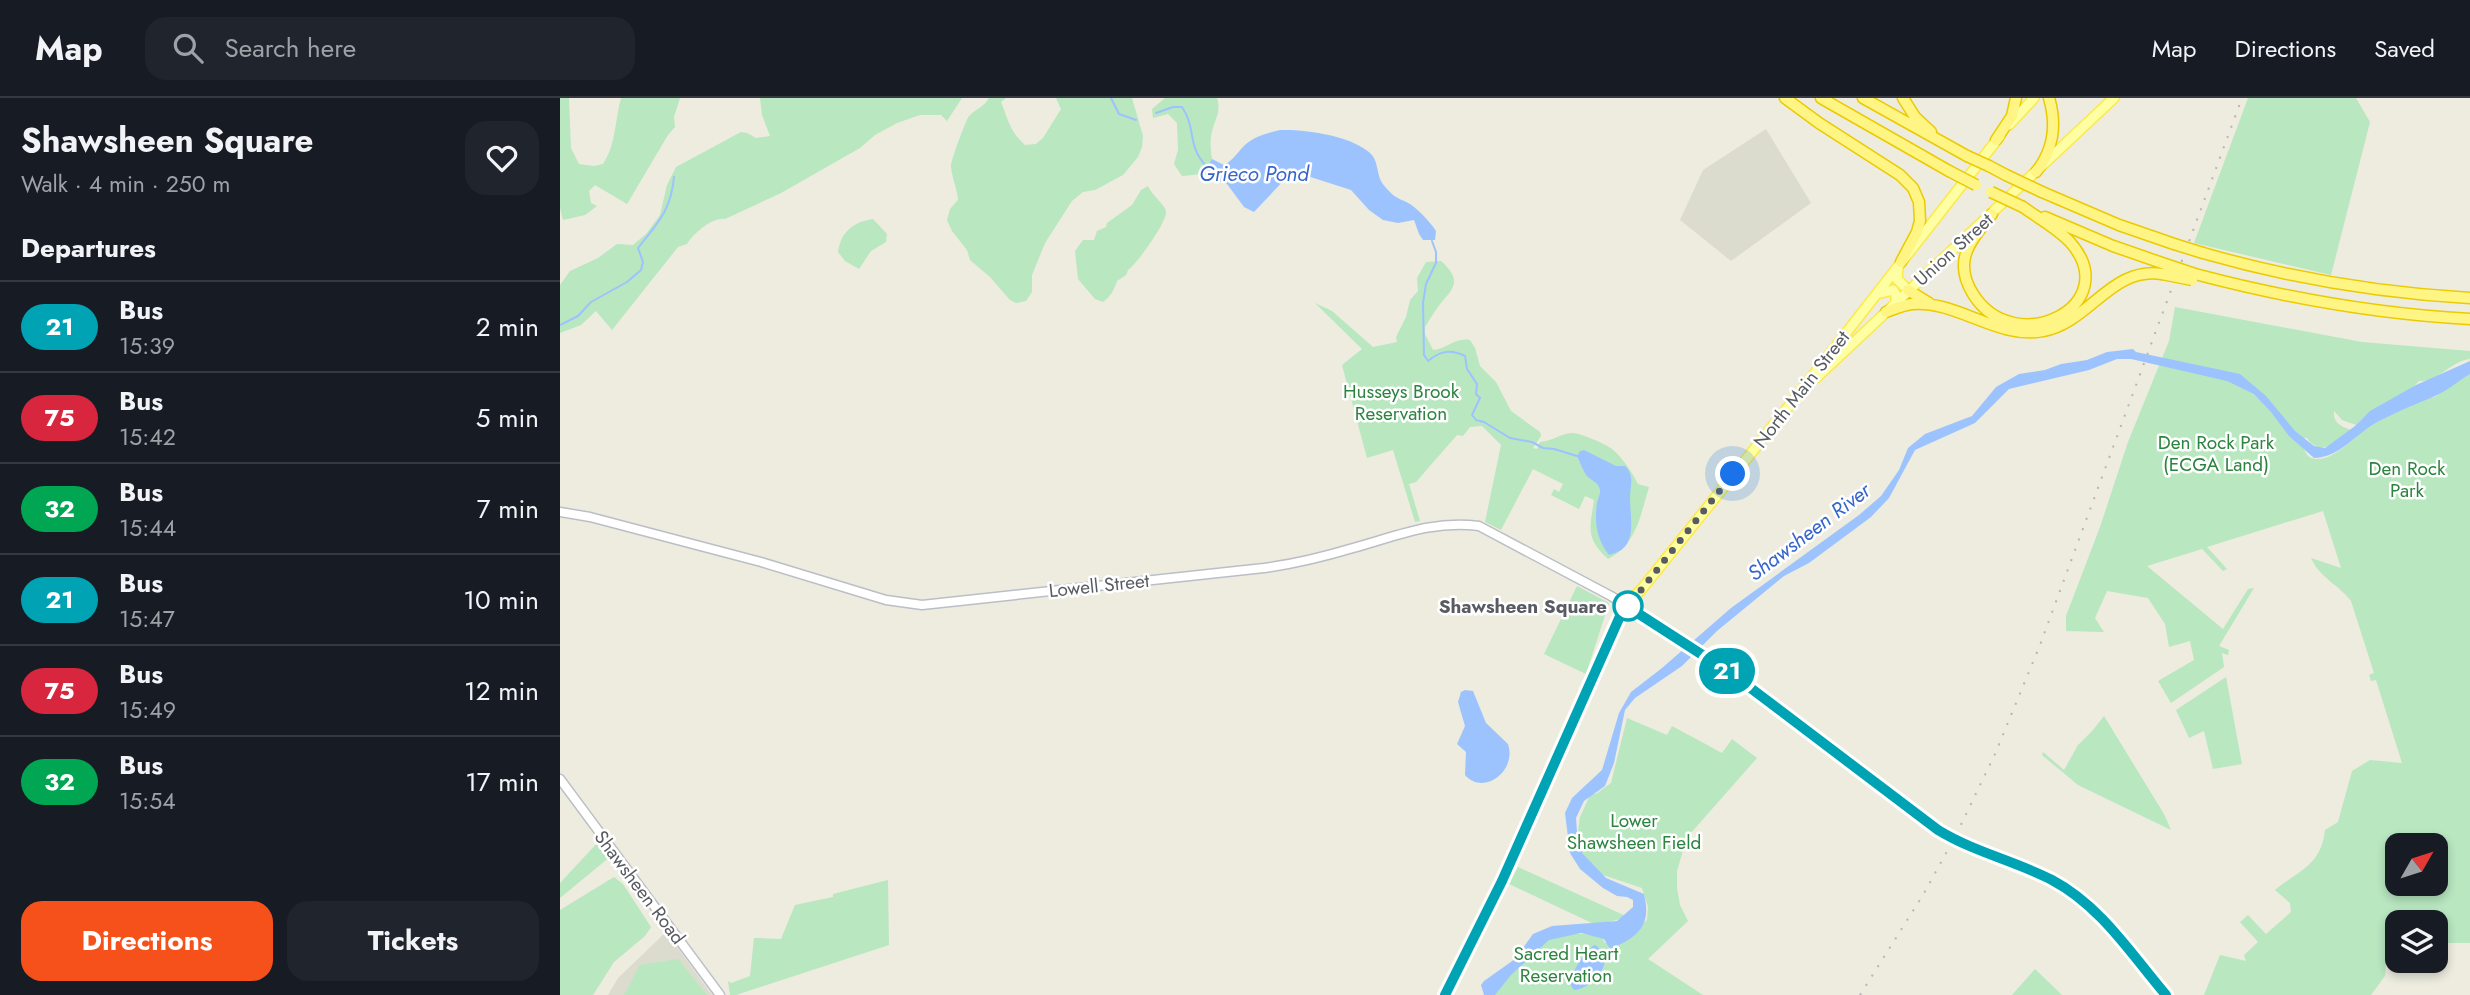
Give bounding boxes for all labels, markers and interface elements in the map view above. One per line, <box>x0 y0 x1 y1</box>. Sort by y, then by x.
search box <box>145 17 635 80</box>
text: Map <box>35 25 103 72</box>
icon: search <box>169 29 207 67</box>
text: Search here <box>225 29 356 67</box>
text: Map <box>2152 31 2197 66</box>
text: Directions <box>2235 31 2336 66</box>
text: Saved <box>2374 31 2435 66</box>
text: Shawsheen Square <box>21 117 313 164</box>
button: heart <box>465 121 539 195</box>
water label: Grieco Pond <box>1199 159 1310 189</box>
text: Walk · 4 min · 250 m <box>21 167 230 201</box>
street label: Union Street <box>1908 206 1999 292</box>
text: Departures <box>21 229 156 267</box>
text: Bus <box>119 291 163 329</box>
text: 2 min <box>476 308 539 346</box>
text: 21 <box>46 309 73 344</box>
street label: North Main Street <box>1747 325 1856 454</box>
text: 15:39 <box>119 329 175 363</box>
park label: Husseys Brook Reservation <box>1343 378 1460 427</box>
text: Bus <box>119 382 163 420</box>
text: 5 min <box>476 399 539 437</box>
text: 75 <box>45 400 74 435</box>
text: 15:42 <box>119 420 176 454</box>
park label: Den Rock Park (ECGA Land) <box>2158 429 2275 478</box>
park label: Den Rock Park <box>2369 455 2446 504</box>
your location <box>1715 456 1750 491</box>
text: Bus <box>119 473 163 511</box>
water label: Shawsheen River <box>1741 475 1878 588</box>
text: 7 min <box>477 490 539 528</box>
text: 32 <box>44 491 75 526</box>
text: 15:44 <box>119 511 176 545</box>
text: Bus <box>119 564 163 602</box>
street label: Lowell Street <box>1047 567 1151 604</box>
text: 10 min <box>463 581 539 619</box>
text: 21 <box>46 582 73 617</box>
marker: Shawsheen Square <box>1613 591 1643 621</box>
place label: Shawsheen Square <box>1439 593 1607 620</box>
text: 15:47 <box>119 602 175 636</box>
line badge: 21 <box>1696 648 1758 694</box>
text: 21 <box>1713 653 1741 688</box>
text: Bus <box>119 655 163 693</box>
text: 12 min <box>464 672 539 710</box>
text: 75 <box>45 673 74 708</box>
text: 15:49 <box>119 693 176 727</box>
text: Bus <box>119 746 163 784</box>
text: 17 min <box>465 763 539 801</box>
text: 32 <box>44 764 75 799</box>
text: 15:54 <box>119 784 176 818</box>
park label: Lower Shawsheen Field <box>1567 807 1701 856</box>
street label: Shawsheen Road <box>588 825 691 950</box>
north arrow <box>2385 833 2448 896</box>
map controls <box>2385 833 2448 973</box>
button: Directions <box>21 901 273 981</box>
button: Tickets <box>287 901 539 981</box>
button: layers <box>2385 910 2448 973</box>
park label: Sacred Heart Reservation <box>1514 940 1619 989</box>

